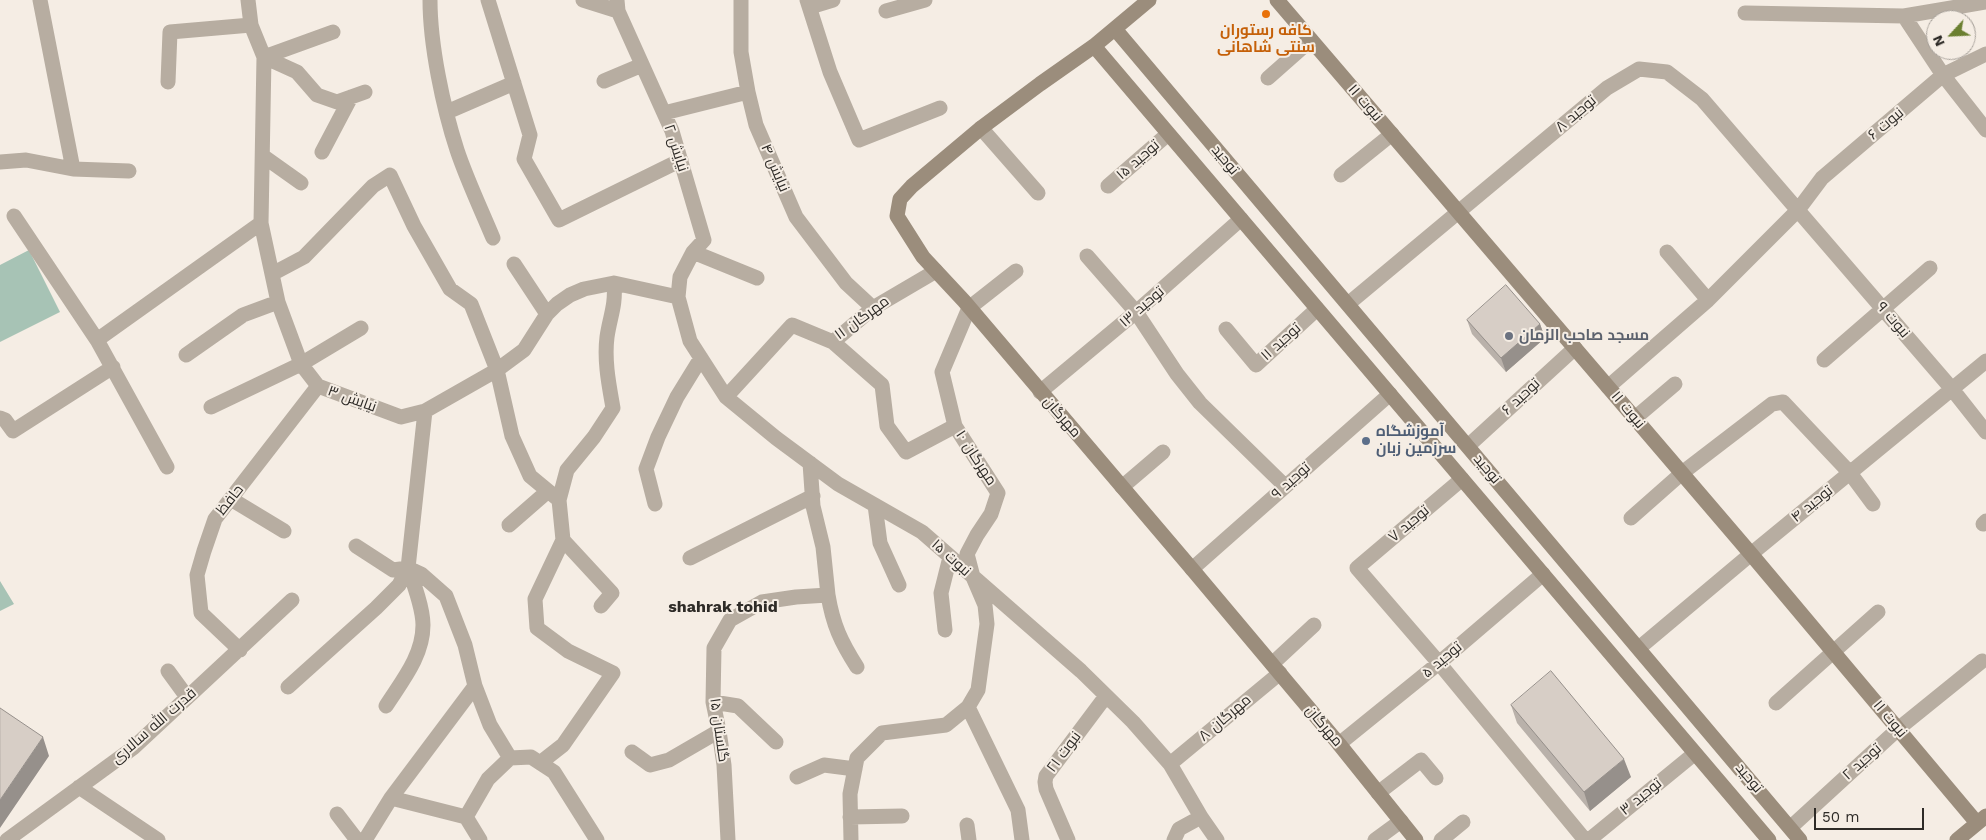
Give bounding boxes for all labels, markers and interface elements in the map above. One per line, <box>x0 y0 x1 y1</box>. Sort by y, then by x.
marker: کافه رستوران سنتی شاهانی <box>1260 8 1272 20</box>
north arrow <box>1926 10 1976 60</box>
place label: کافه رستوران سنتی شاهانی <box>1217 22 1315 57</box>
text: N <box>1929 33 1948 49</box>
street label: نبوت ۱۱ <box>1344 81 1386 125</box>
street label: توحید ۸ <box>1552 92 1600 136</box>
street label: نبوت ۶ <box>1864 104 1908 144</box>
street label: نیایش ۲ <box>660 122 692 174</box>
street label: توحید ۱۵ <box>1113 136 1163 184</box>
street label: نیایش ۴ <box>757 141 793 195</box>
street label: توحید <box>1207 141 1243 179</box>
street label: توحید ۱۳ <box>1116 283 1168 331</box>
street label: مهرگان ۱۱ <box>831 292 893 344</box>
street label: نبوت ۹ <box>1872 298 1914 342</box>
street label: توحید ۱۱ <box>1257 319 1305 365</box>
place label: مسجد صاحب الزمان <box>1519 327 1649 345</box>
marker: مسجد صاحب الزمان <box>1503 330 1515 342</box>
street label: توحید ۶ <box>1498 375 1544 419</box>
street label: نیایش ۳ <box>325 382 379 416</box>
street label: نبوت ۱۱ <box>1607 388 1649 432</box>
street label: مهرگان <box>1039 393 1085 441</box>
place label: آموزشگاه سرزمین زبان <box>1376 423 1456 458</box>
street label: مهرگان ۱۰ <box>952 427 1000 489</box>
marker: آموزشگاه سرزمین زبان <box>1360 435 1372 447</box>
street label: توحید <box>1469 450 1505 488</box>
street label: توحید ۹ <box>1268 459 1314 503</box>
street label: حافظ <box>213 481 247 519</box>
street label: توحید ۴ <box>1787 482 1837 526</box>
street label: توحید ۷ <box>1385 502 1433 546</box>
street label: نبوت ۱۵ <box>928 536 974 580</box>
district label: shahrak tohid <box>668 597 778 617</box>
street label: توحید ۵ <box>1418 638 1466 682</box>
street label: قدرت الله سالاری <box>108 684 200 768</box>
street label: مهرگان ۸ <box>1195 691 1255 745</box>
street label: گلستان ۱۵ <box>706 697 732 763</box>
street label: نبوت ۱۱ <box>1869 697 1911 741</box>
street label: مهرگان <box>1301 702 1347 750</box>
street label: نبوت ۲۱ <box>1043 728 1085 776</box>
street label: توحید ۲ <box>1839 740 1885 784</box>
street label: توحید <box>1731 759 1767 797</box>
street label: توحید ۳ <box>1616 775 1666 819</box>
scale bar <box>1816 798 1926 830</box>
text: 50 m <box>1822 808 1859 826</box>

